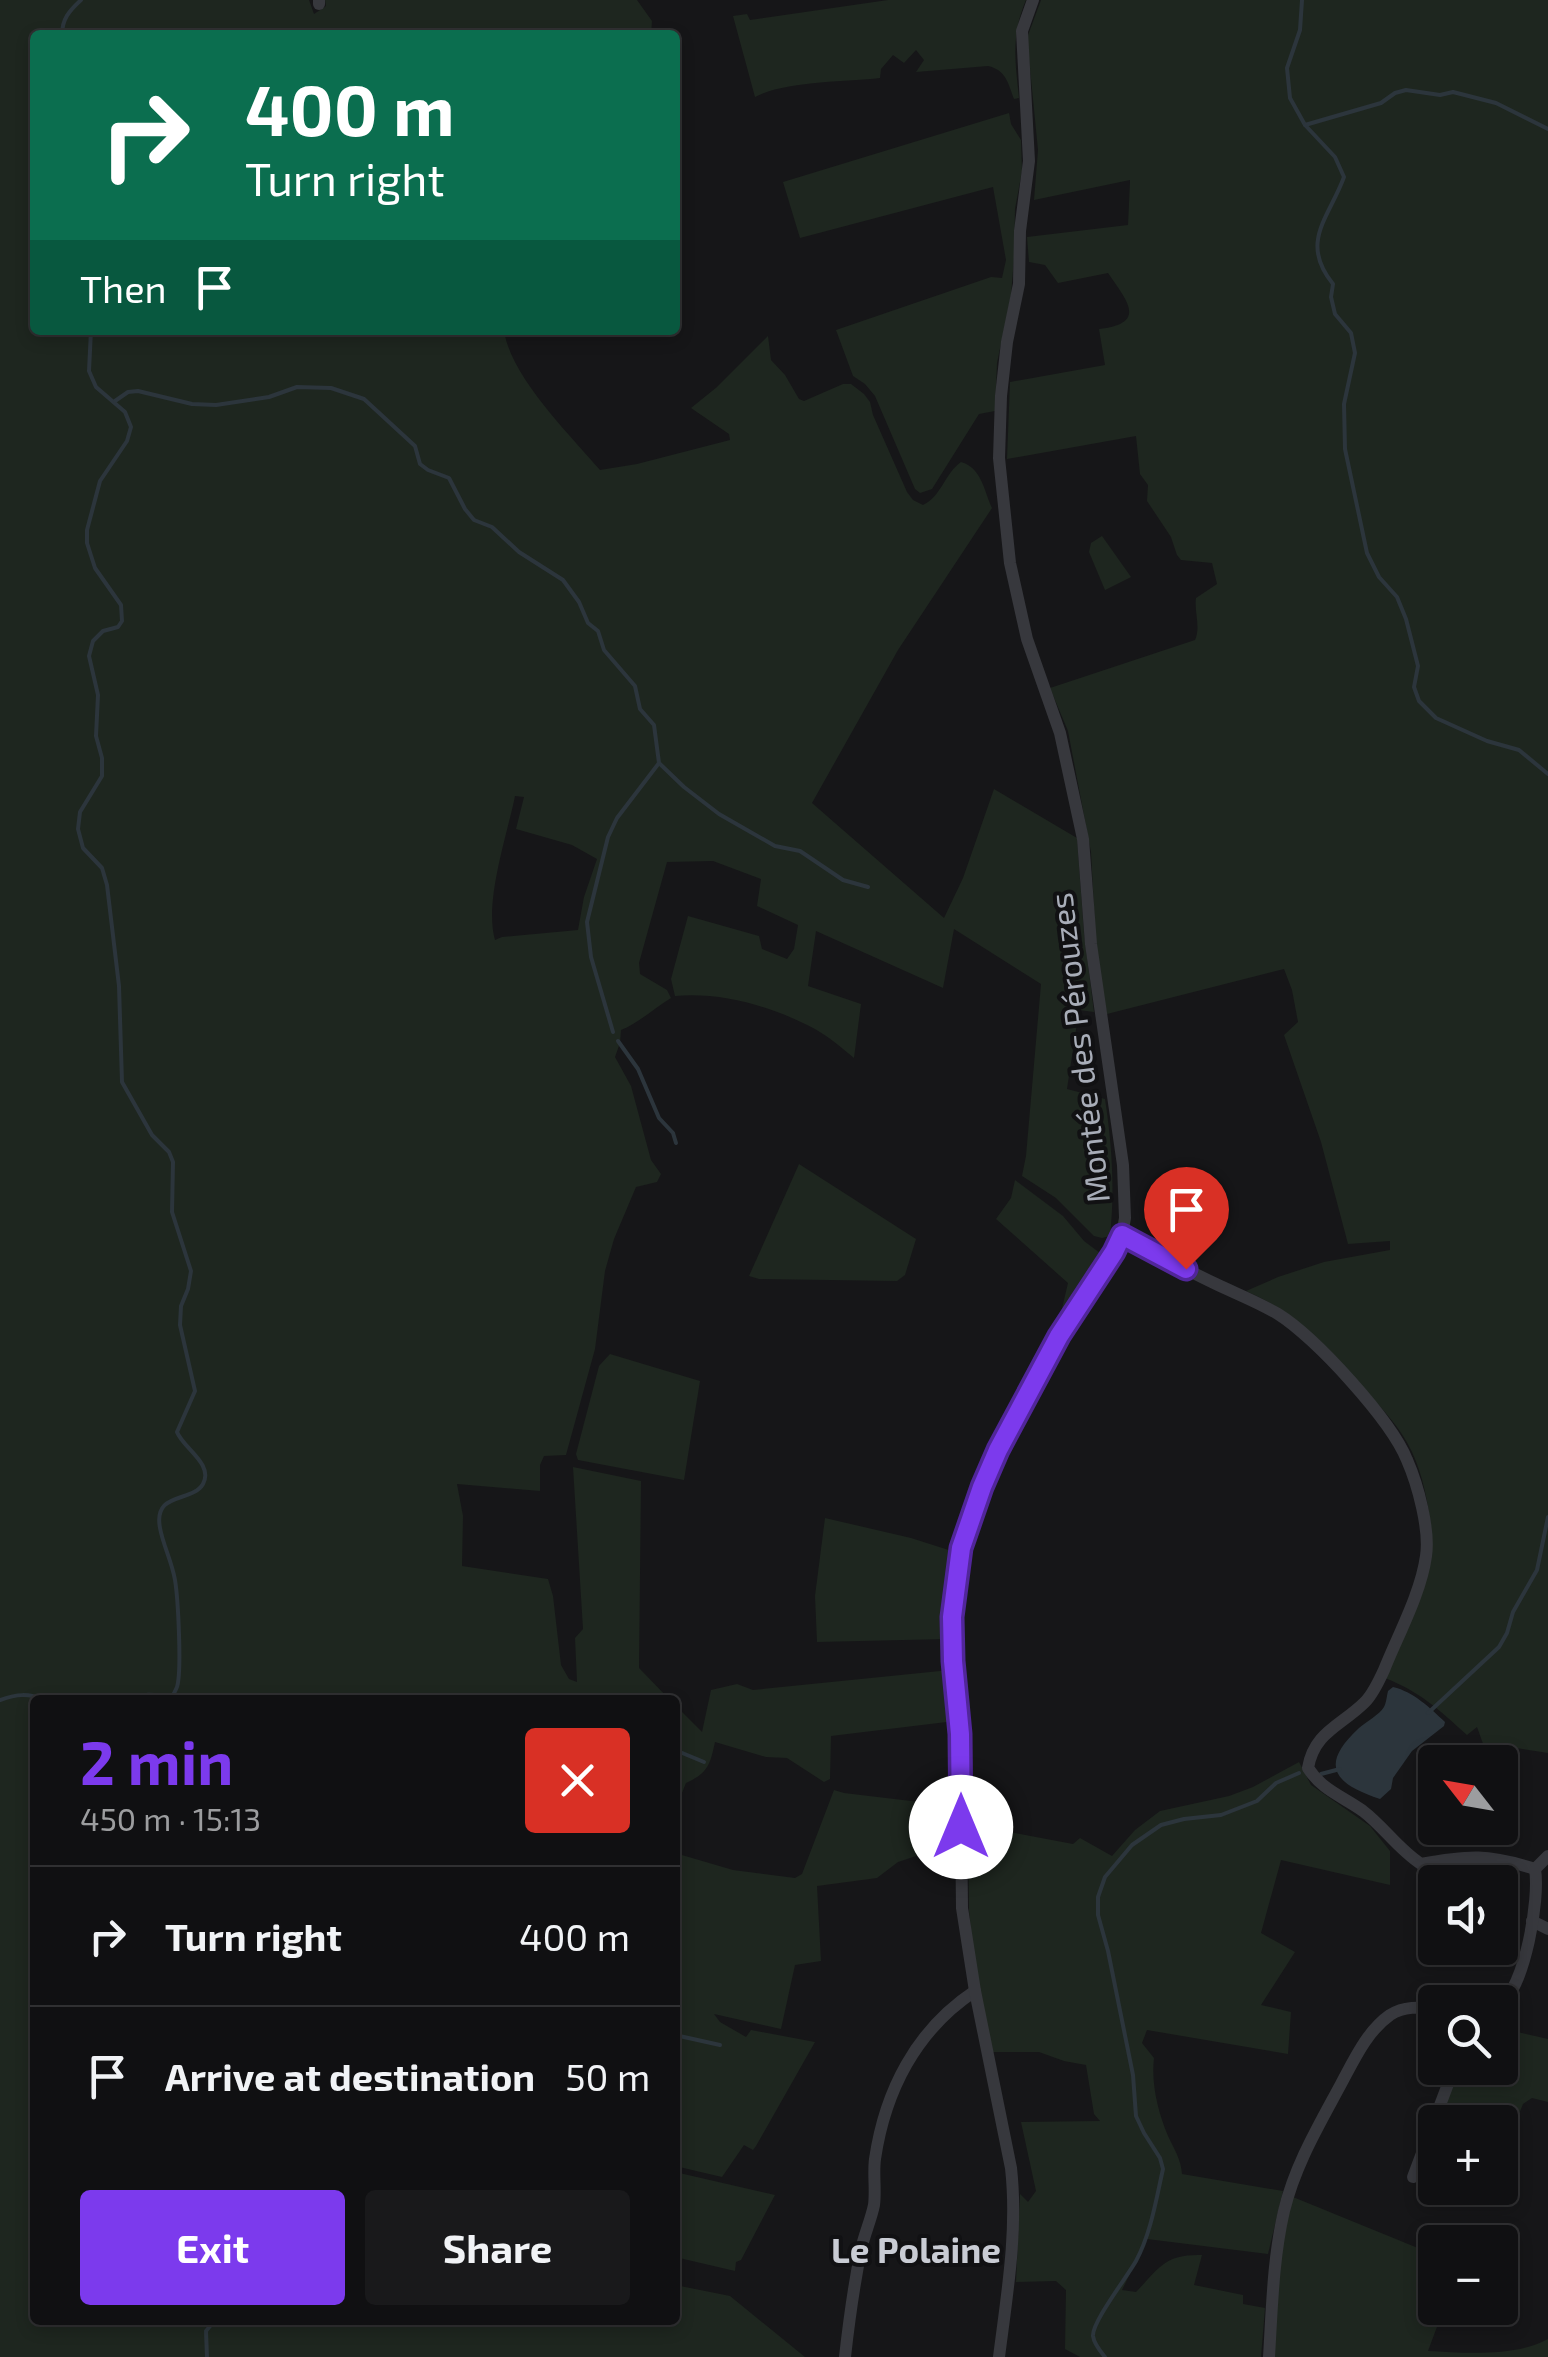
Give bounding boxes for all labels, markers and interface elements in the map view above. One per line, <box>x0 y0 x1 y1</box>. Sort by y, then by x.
text: 400 m <box>245 66 455 150</box>
icon: right <box>80 70 210 200</box>
text: Turn right <box>245 151 445 205</box>
icon: arrive <box>187 260 242 315</box>
text: Then <box>80 265 167 311</box>
street label: Montée des Pérouzes <box>1040 891 1116 1205</box>
pin <box>1144 1167 1229 1270</box>
icon: arrive <box>1159 1182 1214 1237</box>
text: 2 min <box>80 1725 233 1797</box>
button: close <box>525 1728 630 1833</box>
north arrow <box>1418 1745 1518 1845</box>
map controls <box>1418 1745 1518 2325</box>
position arrow <box>909 1775 1013 1879</box>
text: 450 m · 15:13 <box>80 1799 261 1837</box>
button: sound <box>1418 1865 1518 1965</box>
icon: right <box>80 1909 135 1964</box>
text: Turn right <box>165 1913 342 1959</box>
text: 400 m <box>519 1913 630 1959</box>
button: search <box>1418 1985 1518 2085</box>
icon: arrive <box>80 2049 135 2104</box>
text: Arrive at destination <box>165 2053 535 2099</box>
text: 50 m <box>565 2053 650 2099</box>
button: + <box>1418 2105 1518 2205</box>
button: Exit <box>80 2190 345 2305</box>
button: Share <box>365 2190 630 2305</box>
button: − <box>1418 2225 1518 2325</box>
district label: Le Polaine <box>831 2228 1001 2270</box>

